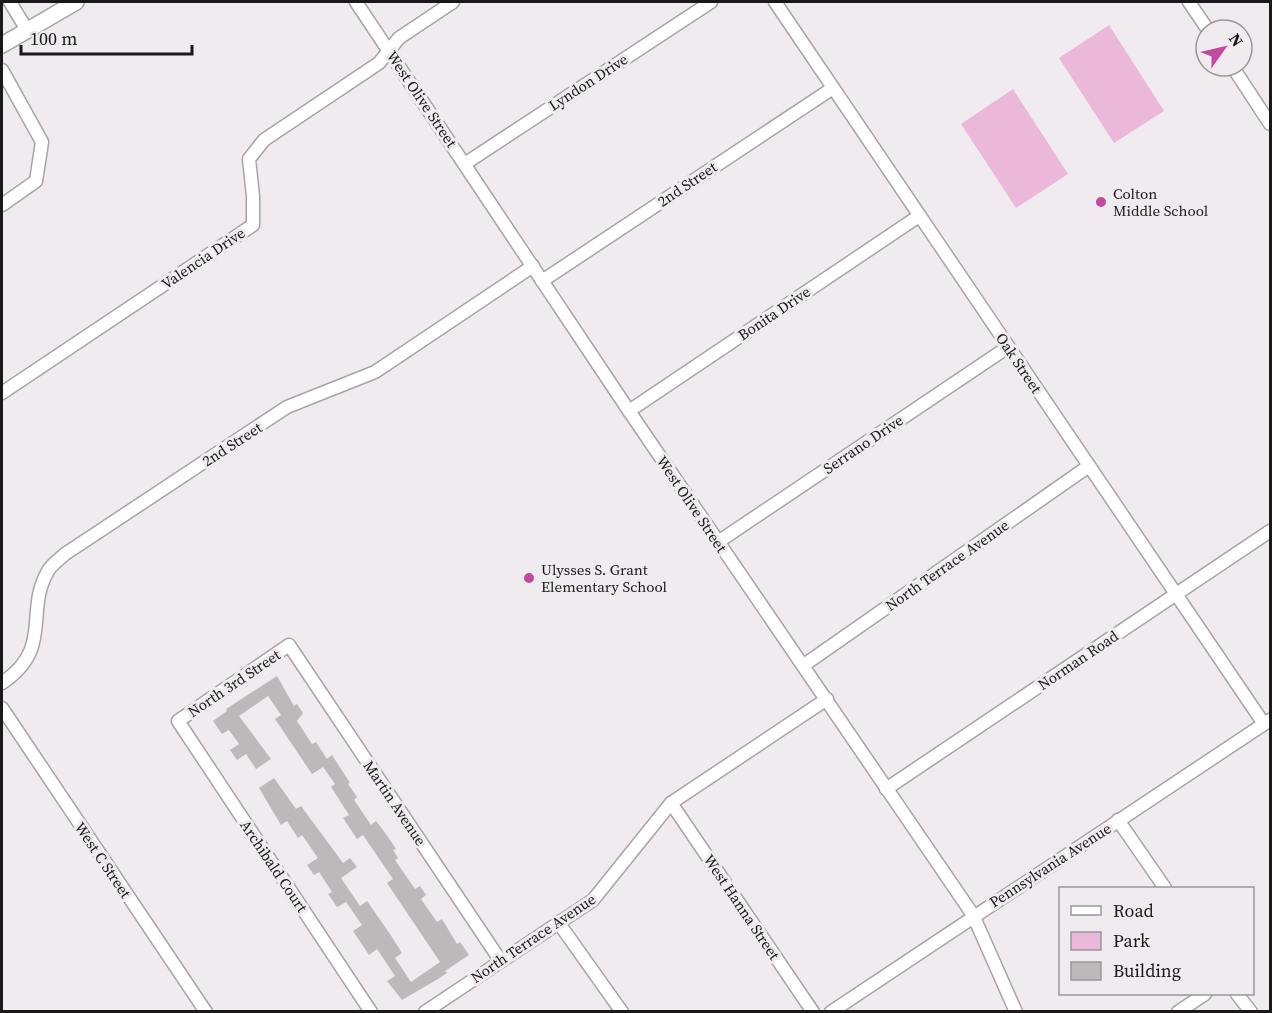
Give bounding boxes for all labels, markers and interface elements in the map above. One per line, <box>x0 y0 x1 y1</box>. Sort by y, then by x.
scale bar <box>21 18 192 56</box>
north arrow <box>1194 18 1254 78</box>
text: 100 m <box>30 26 77 51</box>
text: N <box>1224 29 1249 51</box>
street label: West Olive Street <box>382 47 462 152</box>
street label: Lyndon Drive <box>544 48 632 116</box>
street label: 2nd Street <box>653 156 721 212</box>
place label: Colton Middle School <box>1113 183 1209 221</box>
marker: Colton Middle School <box>1094 195 1108 209</box>
street label: Valencia Drive <box>157 222 249 294</box>
street label: Bonita Drive <box>734 281 815 345</box>
street label: Oak Street <box>991 329 1047 397</box>
street label: Serrano Drive <box>819 409 907 479</box>
street label: 2nd Street <box>198 417 266 471</box>
street label: West Olive Street <box>652 452 732 557</box>
street label: North Terrace Avenue <box>881 514 1013 616</box>
place label: Ulysses S. Grant Elementary School <box>541 559 668 597</box>
marker: Ulysses S. Grant Elementary School <box>522 571 536 585</box>
street label: Norman Road <box>1034 625 1123 695</box>
street label: North 3rd Street <box>184 644 285 722</box>
street label: Martin Avenue <box>359 756 431 850</box>
street label: Archibald Court <box>235 816 313 916</box>
street label: Pennsylvania Avenue <box>985 817 1115 912</box>
street label: West C Street <box>70 818 136 902</box>
street label: West Hanna Street <box>699 850 785 964</box>
legend <box>1059 887 1254 995</box>
street label: North Terrace Avenue <box>466 888 600 988</box>
text: Road <box>1113 898 1154 923</box>
text: Park <box>1113 928 1150 953</box>
text: Building <box>1113 958 1181 983</box>

